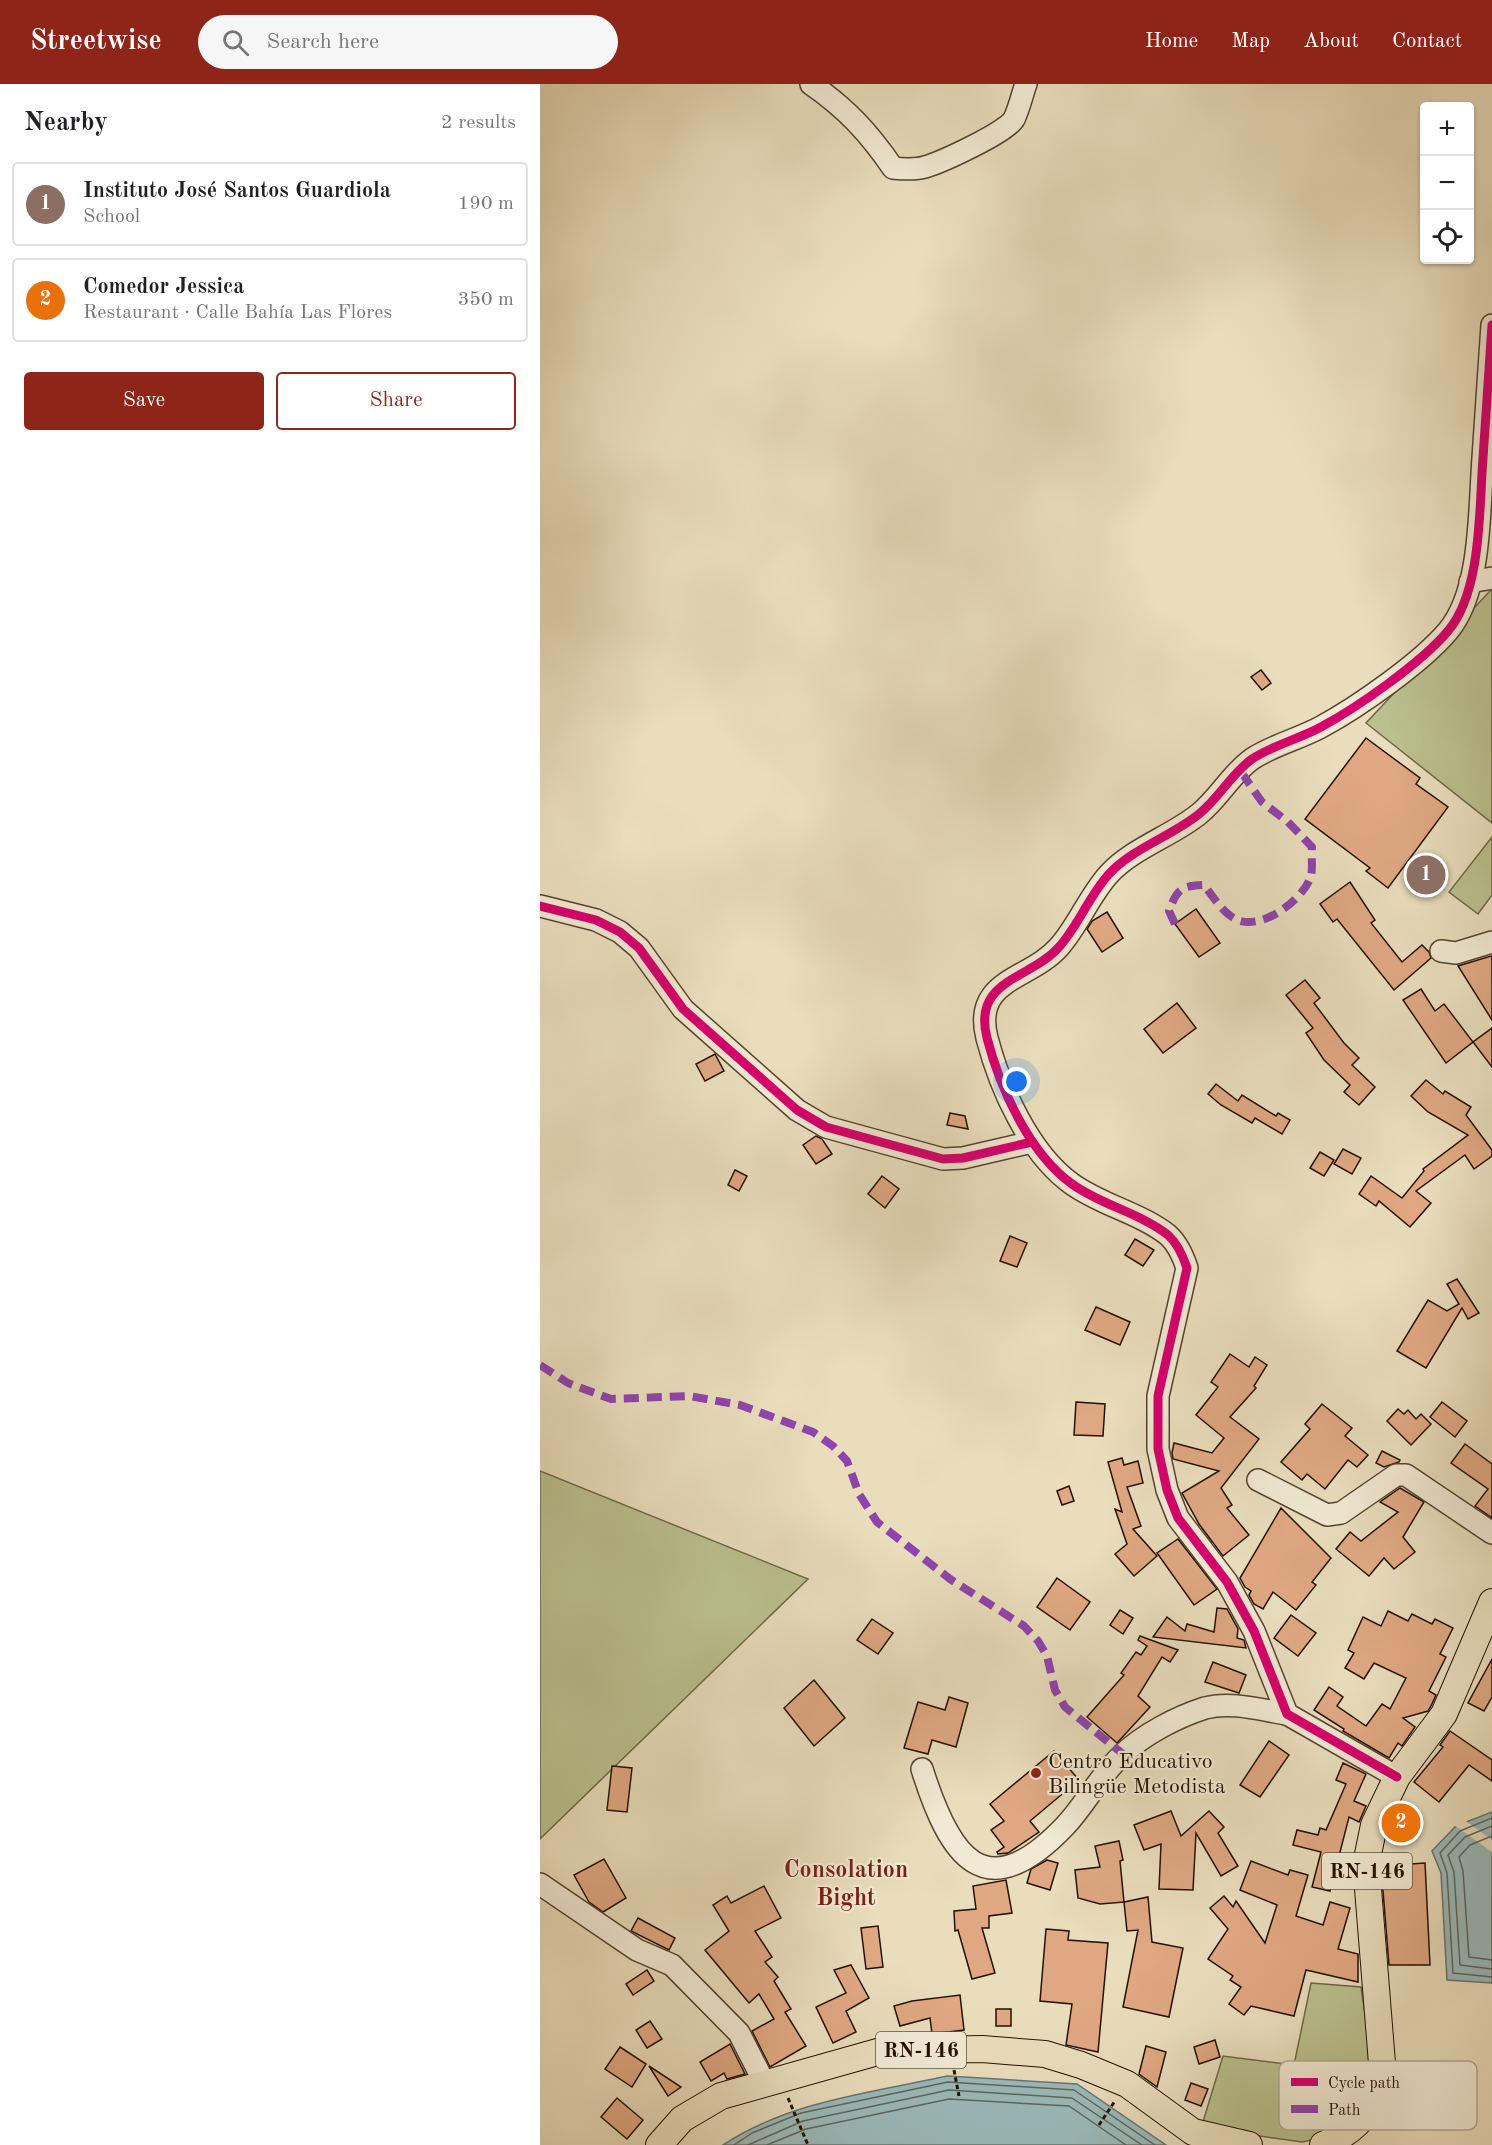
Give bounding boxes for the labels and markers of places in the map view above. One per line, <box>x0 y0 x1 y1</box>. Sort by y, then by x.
pin: 1 <box>1406 852 1446 898</box>
place label: Centro Educativo Bilingüe Metodista <box>1048 1751 1226 1798</box>
marker: Centro Educativo Bilingüe Metodista <box>1029 1766 1043 1780</box>
pin: 2 <box>1382 1800 1420 1846</box>

